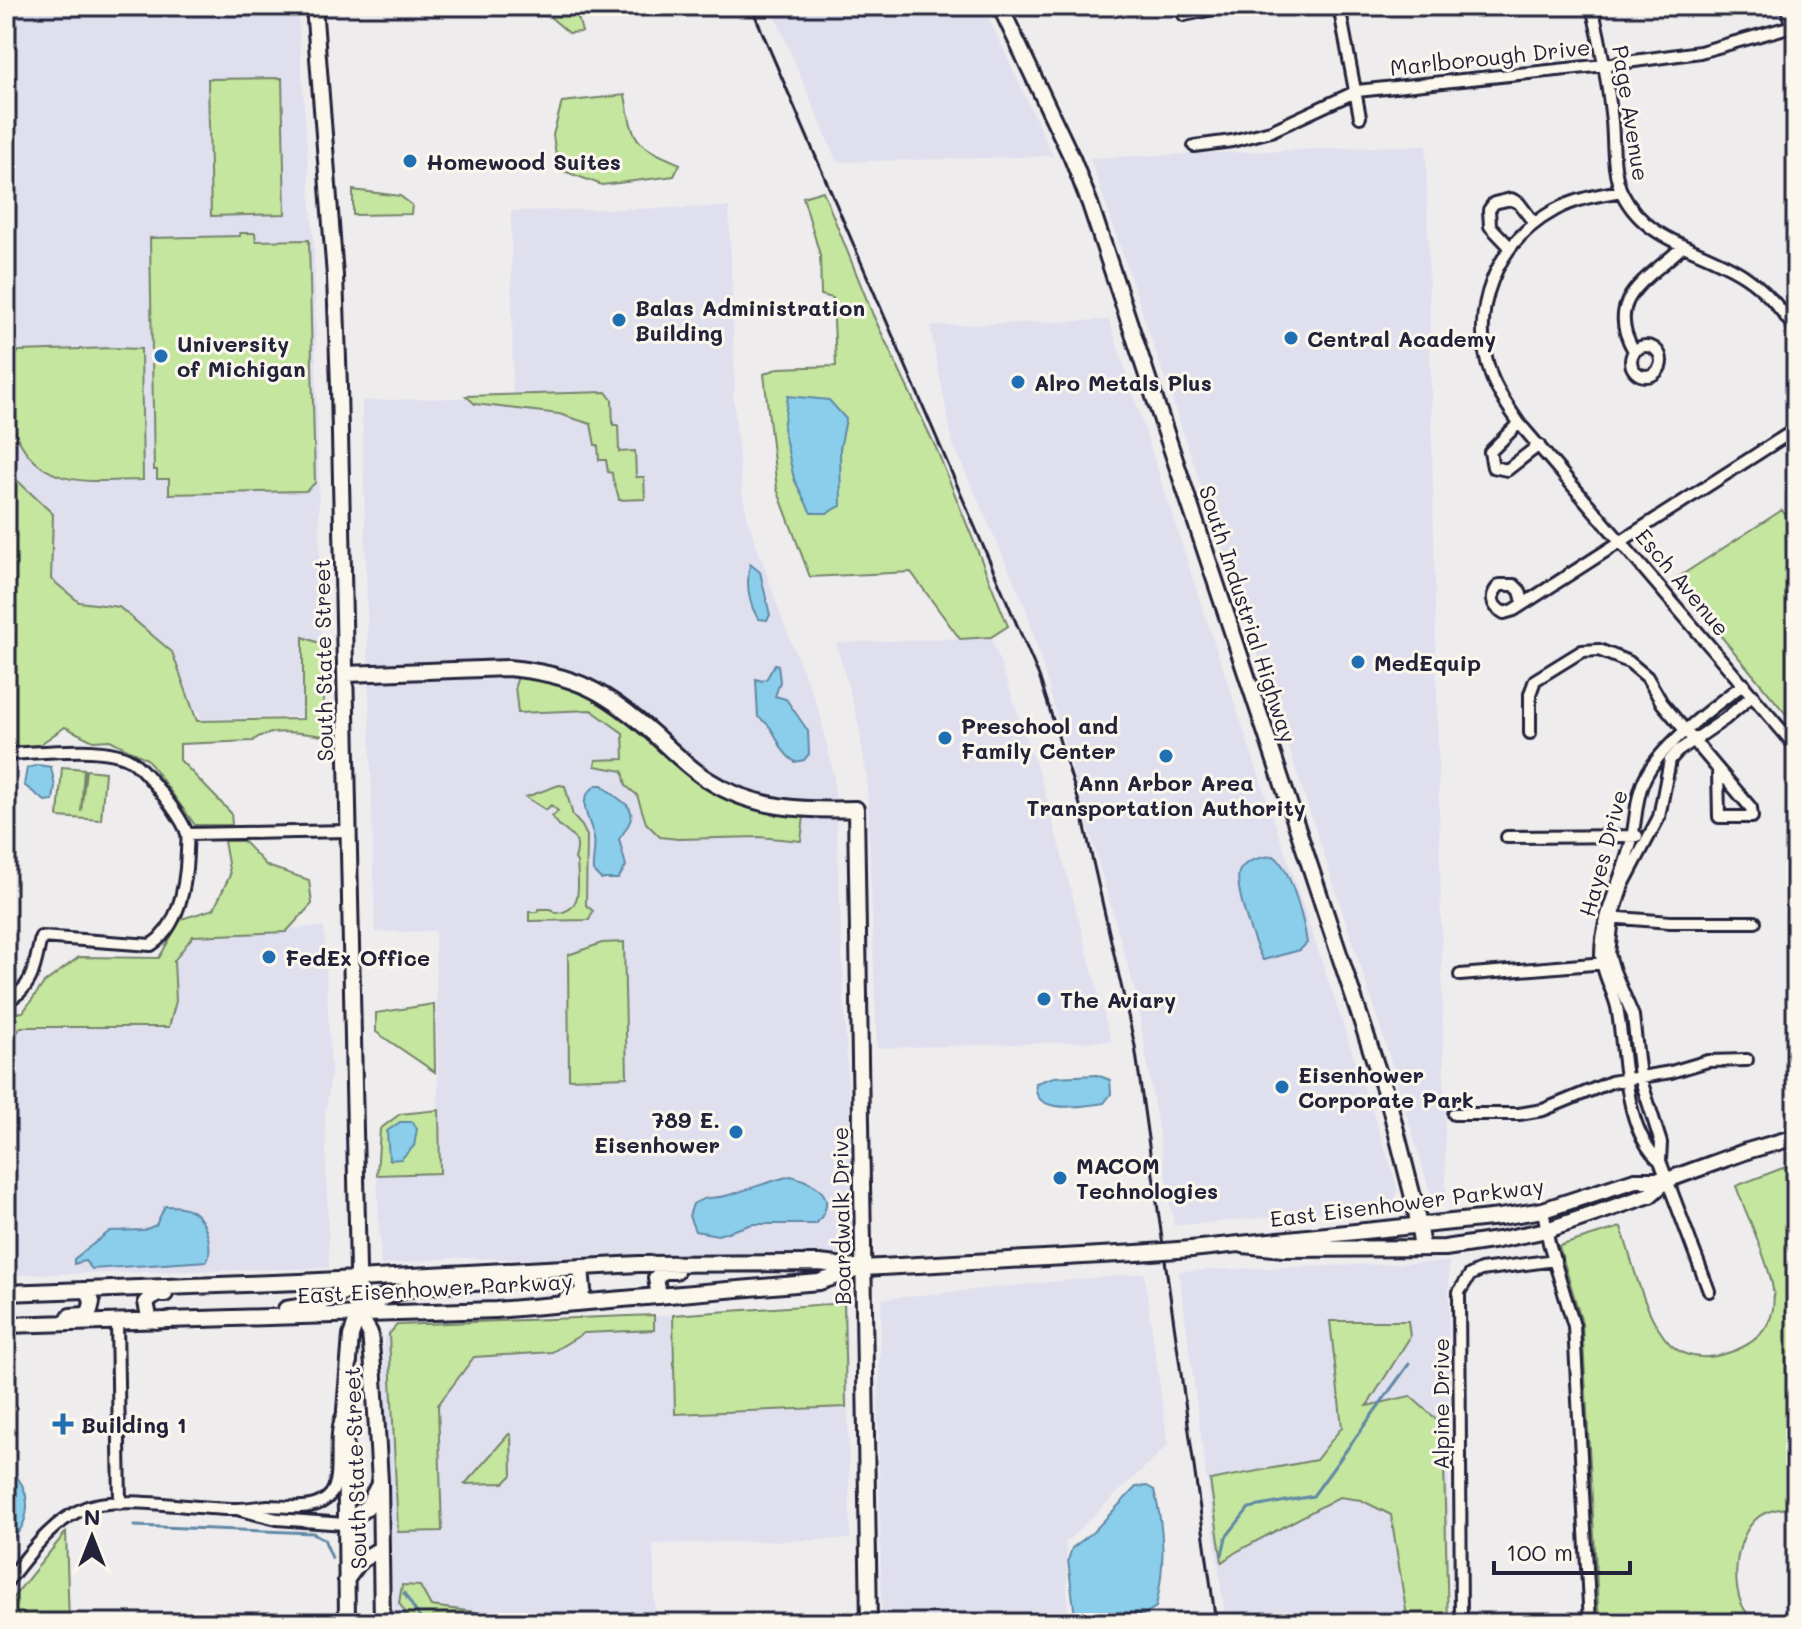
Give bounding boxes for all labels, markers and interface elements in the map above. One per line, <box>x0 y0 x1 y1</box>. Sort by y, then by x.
street label: Marlborough Drive <box>1388 32 1592 82</box>
street label: Page Avenue <box>1606 43 1656 183</box>
place label: Homewood Suites <box>426 147 621 176</box>
marker: Homewood Suites <box>401 152 419 170</box>
place label: Balas Administration Building <box>635 293 865 347</box>
marker: Balas Administration Building <box>610 311 628 329</box>
place label: Central Academy <box>1307 324 1496 353</box>
place label: University of Michigan <box>177 329 306 383</box>
marker: Central Academy <box>1282 329 1300 347</box>
marker: University of Michigan <box>152 347 170 365</box>
place label: Alro Metals Plus <box>1034 368 1212 397</box>
marker: Alro Metals Plus <box>1009 373 1027 391</box>
street label: South Industrial Highway <box>1193 482 1303 746</box>
street label: Esch Avenue <box>1630 522 1736 642</box>
street label: South State Street <box>307 558 339 762</box>
place label: MedEquip <box>1374 648 1481 677</box>
marker: MedEquip <box>1349 653 1367 671</box>
place label: Preschool and Family Center <box>961 711 1118 765</box>
marker: Preschool and Family Center <box>936 729 954 747</box>
marker: Ann Arbor Area Transportation Authority <box>1157 747 1175 765</box>
place label: Ann Arbor Area Transportation Authority <box>1026 768 1306 822</box>
street label: Hayes Drive <box>1572 786 1634 920</box>
place label: FedEx Office <box>285 943 430 972</box>
marker: FedEx Office <box>260 948 278 966</box>
place label: The Aviary <box>1060 985 1176 1014</box>
marker: The Aviary <box>1035 990 1053 1008</box>
place label: Eisenhower Corporate Park <box>1298 1060 1474 1114</box>
marker: Eisenhower Corporate Park <box>1273 1078 1291 1096</box>
place label: 789 E. Eisenhower <box>594 1105 720 1159</box>
marker: 789 E. Eisenhower <box>727 1123 745 1141</box>
street label: Boardwalk Drive <box>825 1126 857 1306</box>
place label: MACOM Technologies <box>1076 1151 1218 1205</box>
marker: MACOM Technologies <box>1051 1169 1069 1187</box>
street label: East Eisenhower Parkway <box>1268 1171 1546 1233</box>
street label: East Eisenhower Parkway <box>296 1266 574 1310</box>
street label: Alpine Drive <box>1426 1338 1455 1470</box>
street label: South State Street <box>337 1366 373 1570</box>
place label: Building 1 <box>81 1410 187 1439</box>
marker: Building 1 <box>52 1413 74 1435</box>
north arrow <box>52 1497 132 1577</box>
text: N <box>84 1502 100 1531</box>
scale bar <box>1494 1525 1630 1575</box>
text: 100 m <box>1506 1536 1573 1567</box>

